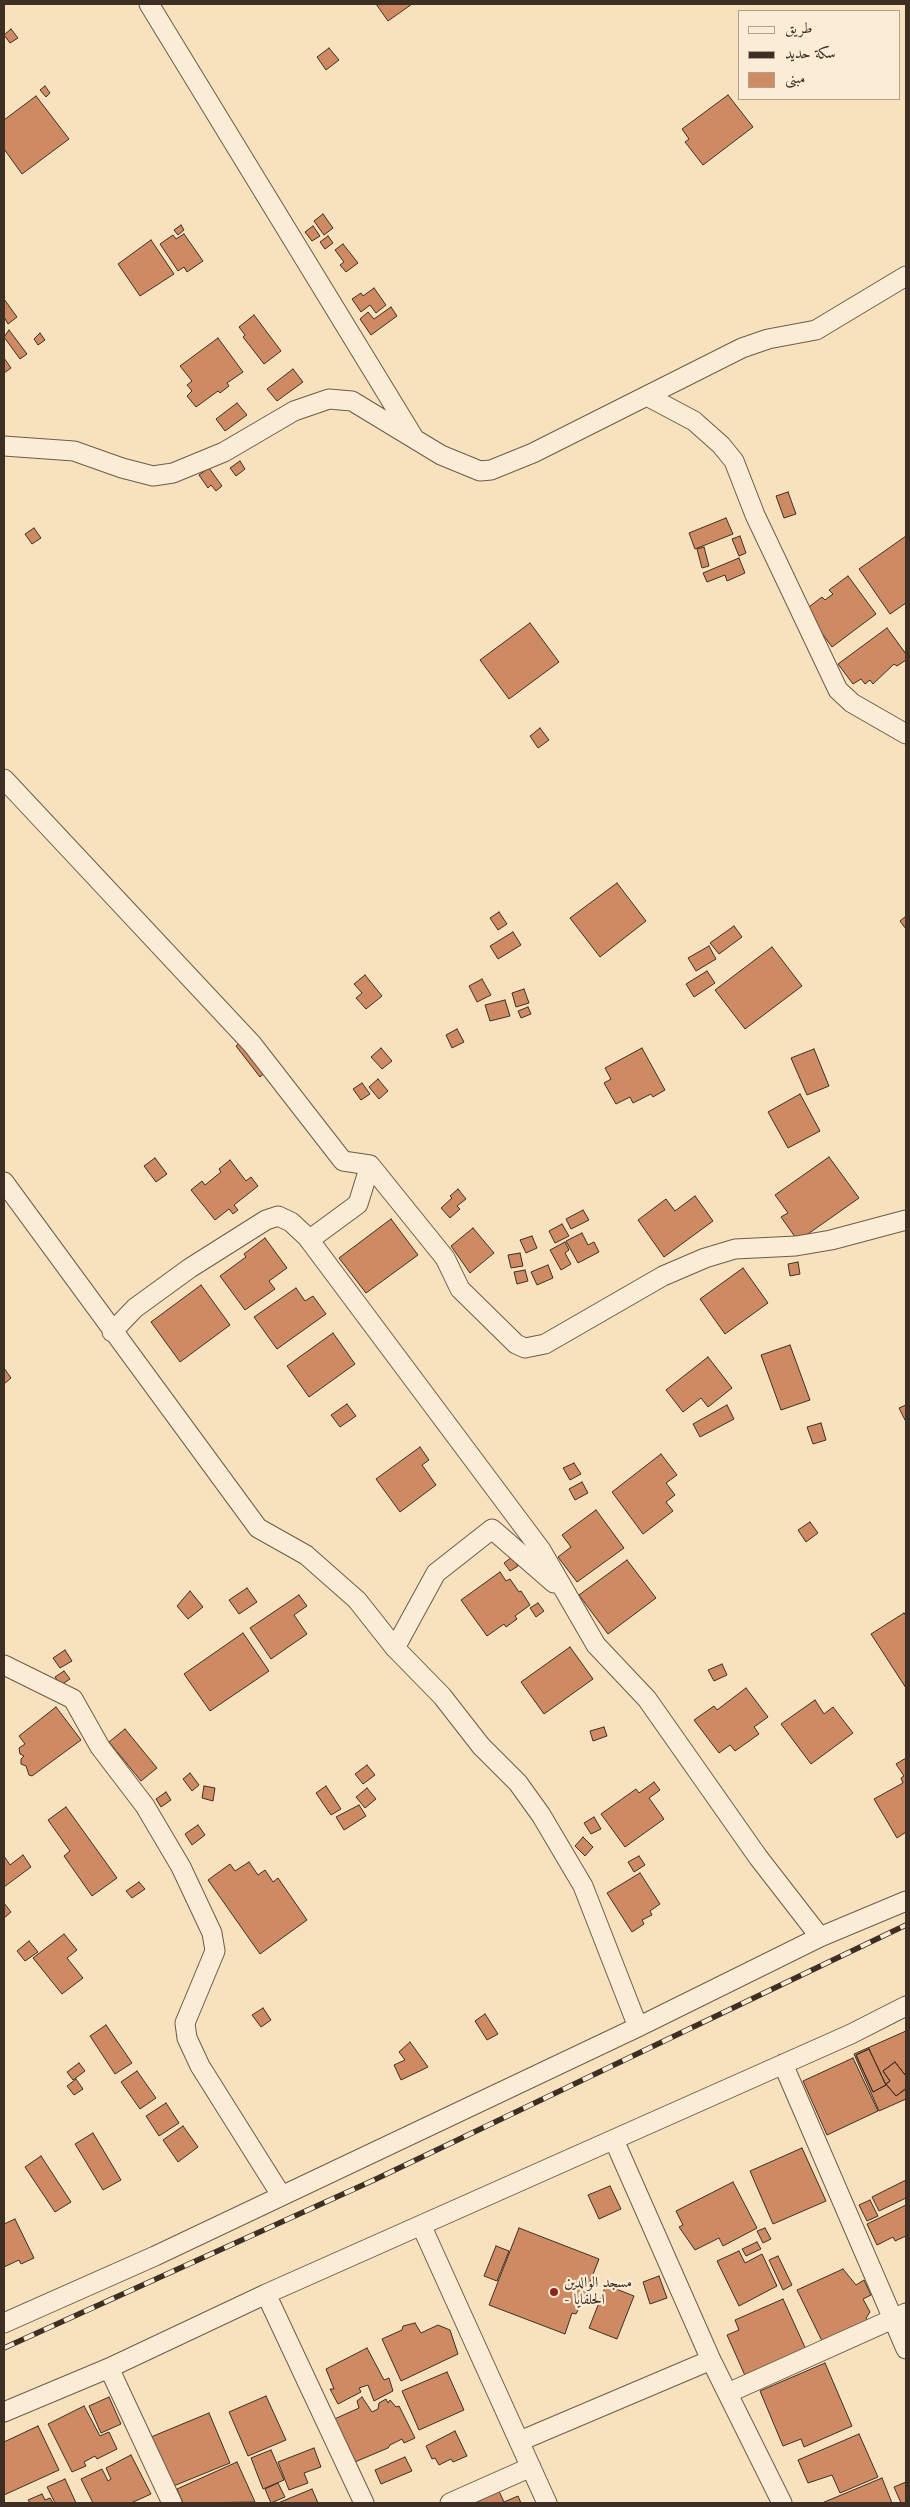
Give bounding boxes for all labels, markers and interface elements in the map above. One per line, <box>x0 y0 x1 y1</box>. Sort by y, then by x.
legend <box>738 10 900 100</box>
text: طريق <box>785 22 812 37</box>
text: سكة حديد <box>785 47 836 62</box>
text: مبنى <box>785 72 805 87</box>
place label: مسجد الوالدين - الحلفايا <box>564 2274 632 2309</box>
marker: مسجد الوالدين - الحلفايا <box>548 2286 560 2298</box>

